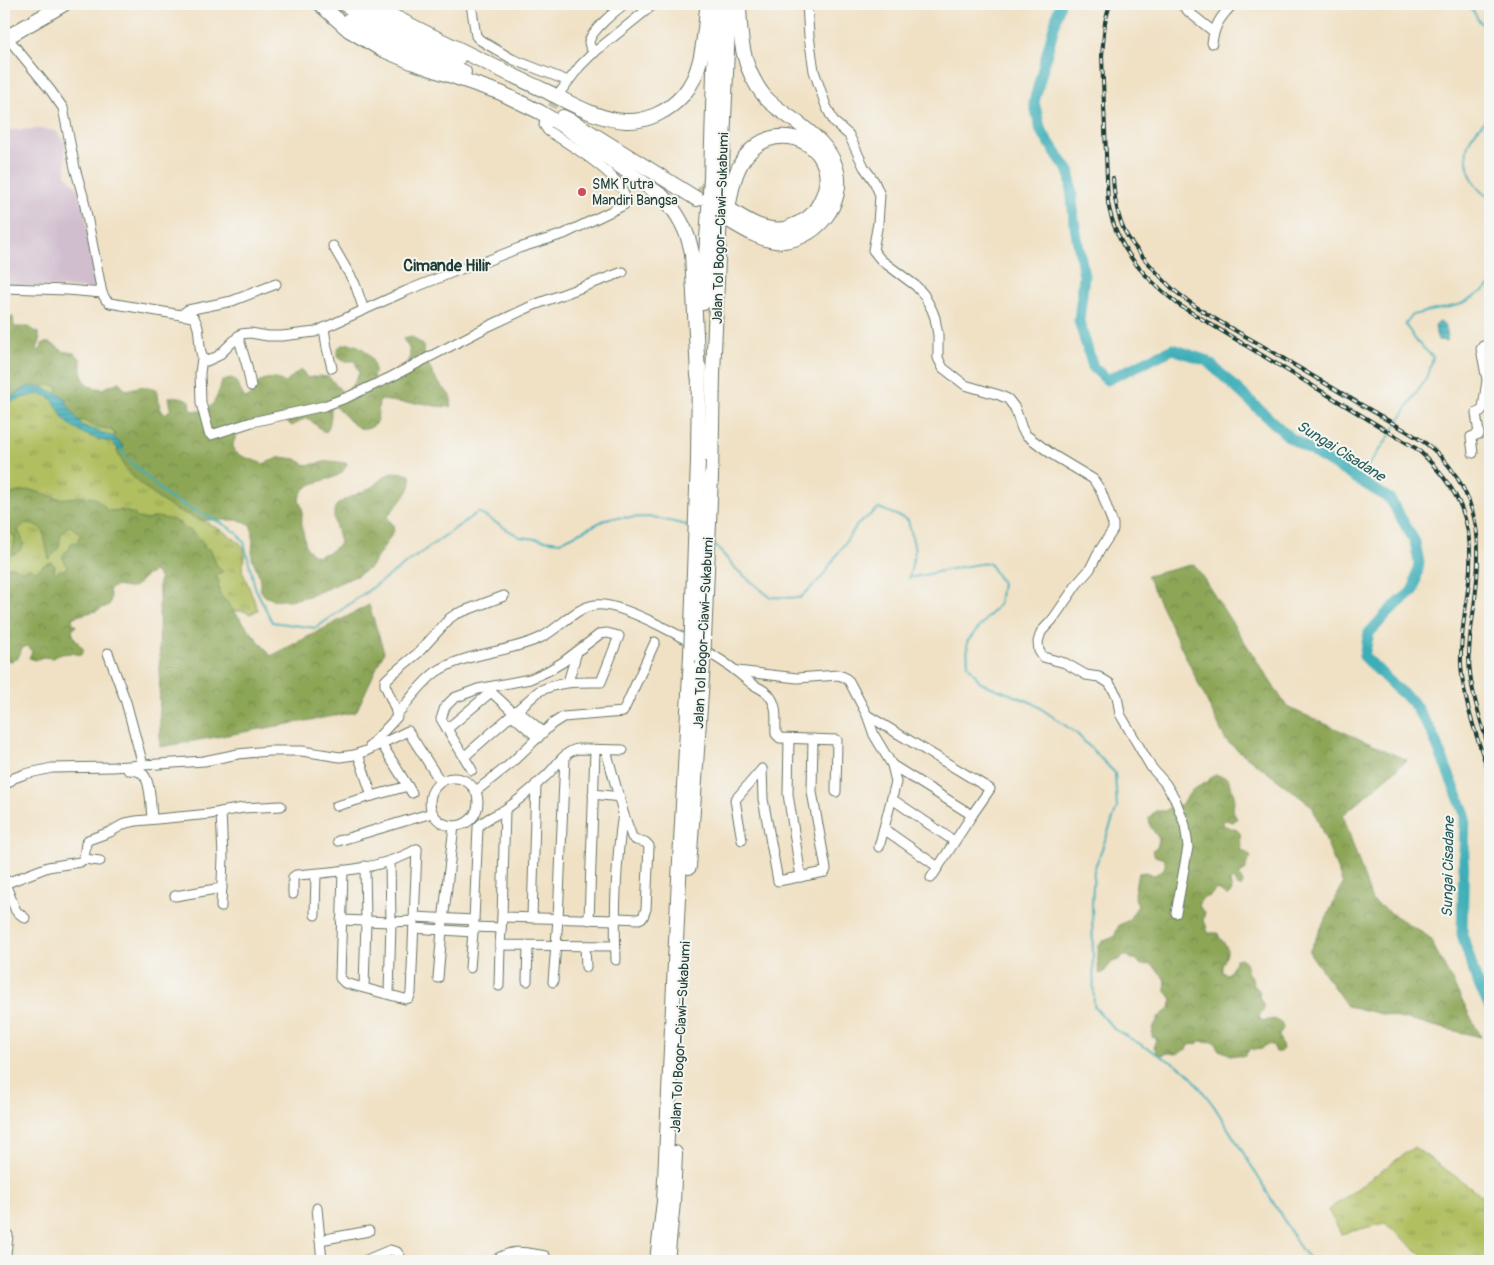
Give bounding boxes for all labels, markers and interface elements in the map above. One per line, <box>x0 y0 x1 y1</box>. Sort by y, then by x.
street label: Jalan Tol Bogor–Ciawi–Sukabumi <box>709 131 732 324</box>
place label: SMK Putra Mandiri Bangsa <box>592 176 678 209</box>
marker: SMK Putra Mandiri Bangsa <box>576 186 588 198</box>
district label: Cimande Hilir <box>403 256 491 276</box>
water label: Sungai Cisadane <box>1293 417 1390 487</box>
street label: Jalan Tol Bogor–Ciawi–Sukabumi <box>690 536 717 729</box>
water label: Sungai Cisadane <box>1438 815 1459 917</box>
street label: Jalan Tol Bogor–Ciawi–Sukabumi <box>667 940 694 1133</box>

